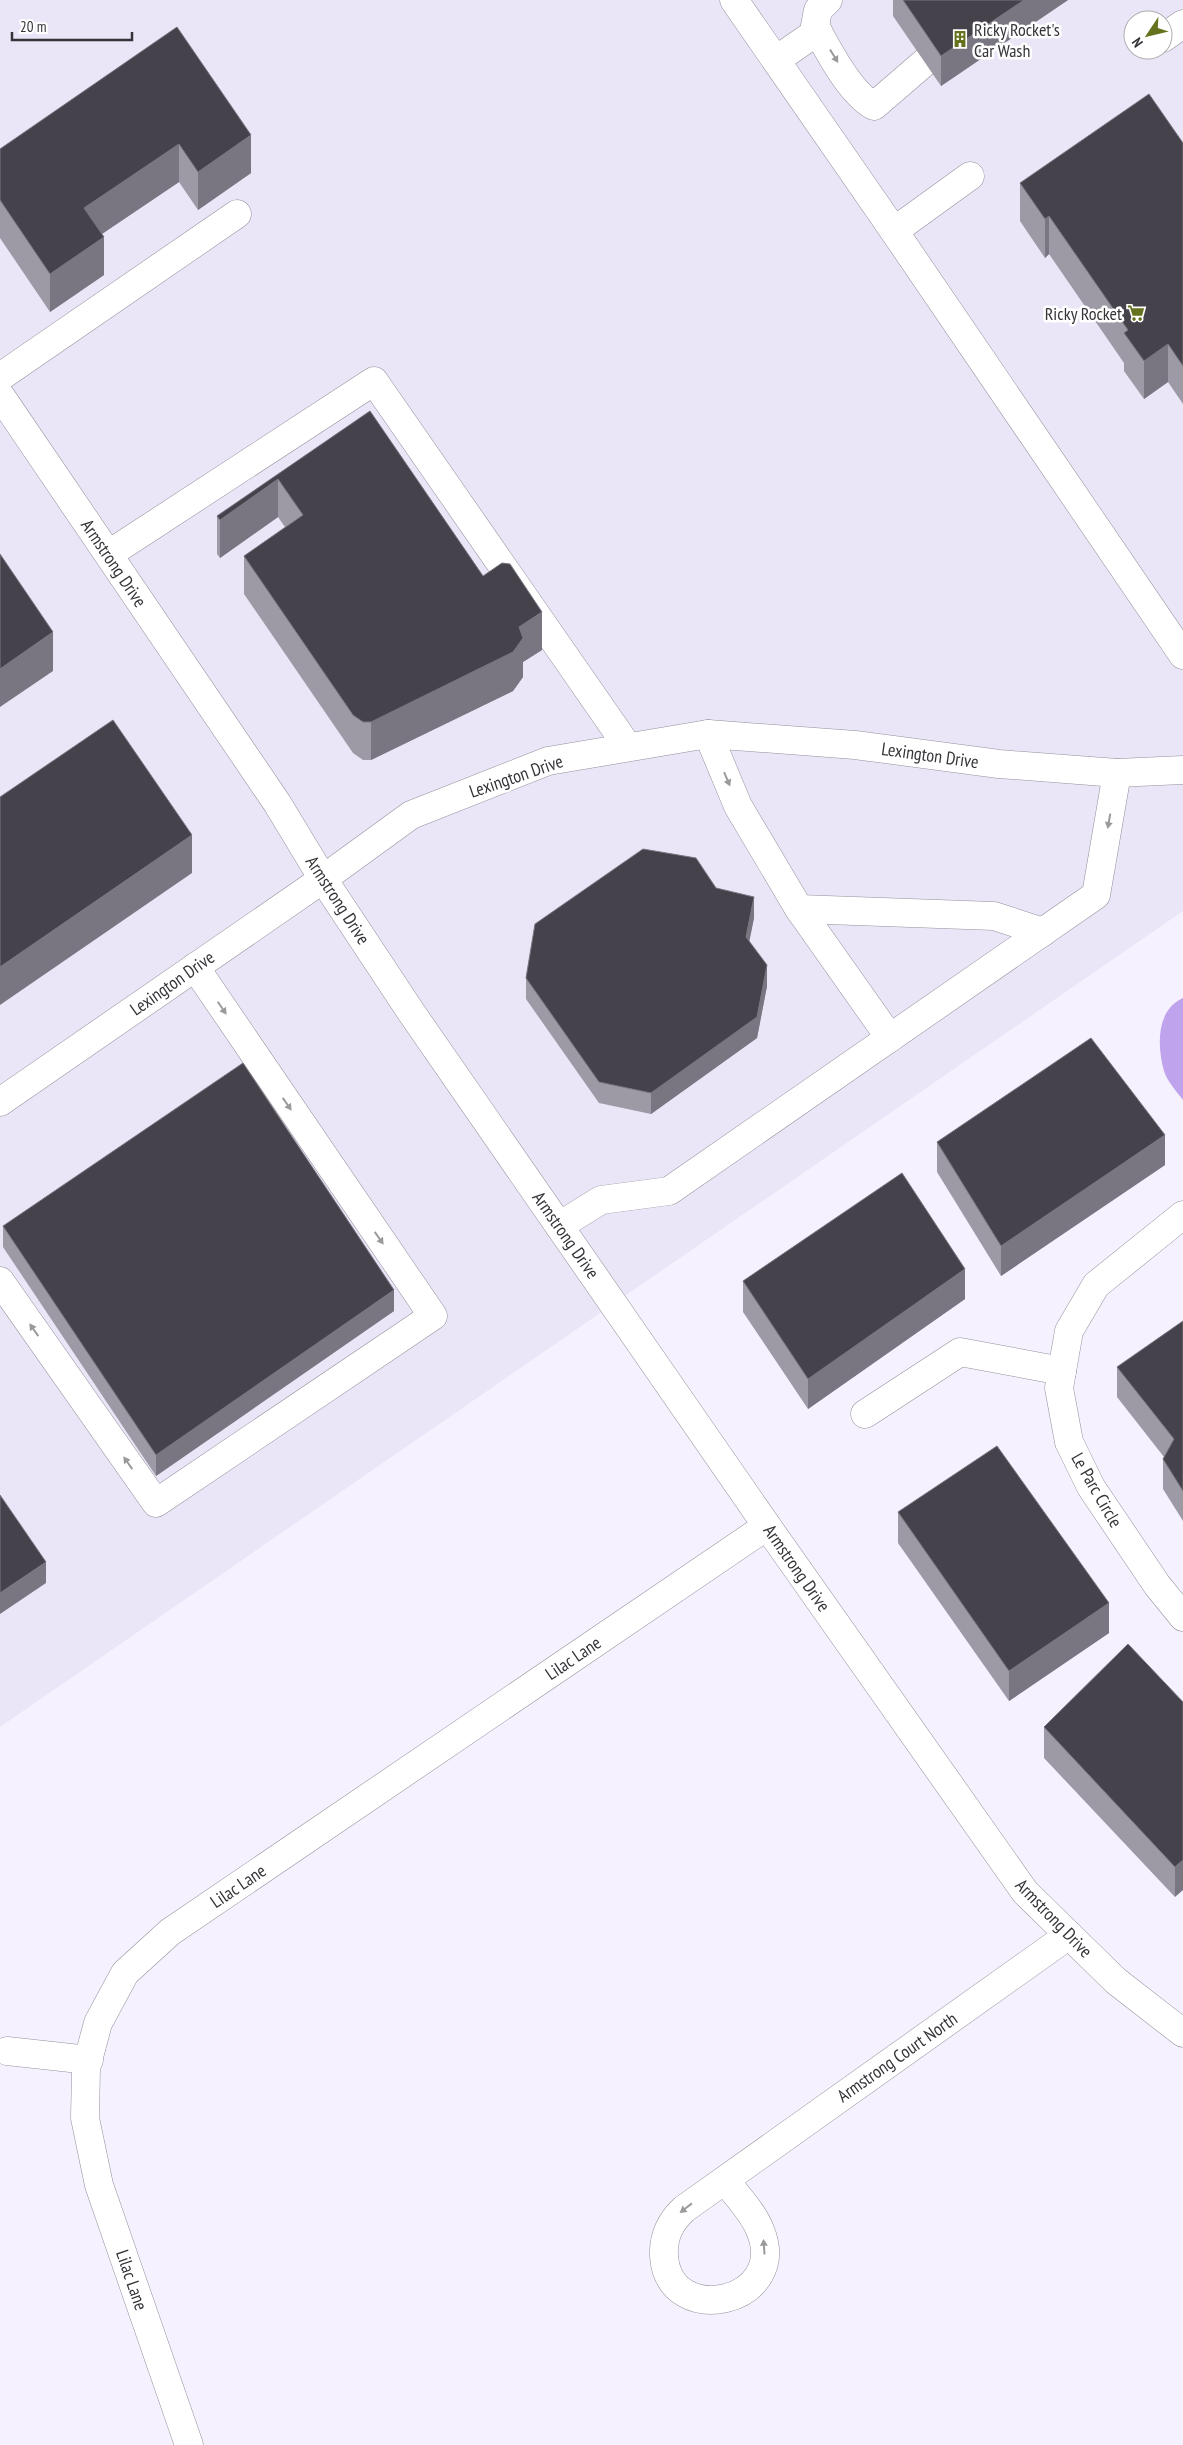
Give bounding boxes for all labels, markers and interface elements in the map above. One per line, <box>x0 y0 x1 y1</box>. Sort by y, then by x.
scale bar <box>12 10 132 42</box>
north arrow <box>1123 10 1173 60</box>
text: 20 m <box>20 17 46 36</box>
place label: Ricky Rocket's Car Wash <box>974 18 1060 62</box>
building icon: Ricky Rocket's Car Wash <box>950 29 970 49</box>
text: N <box>1128 34 1147 51</box>
one-way arrow <box>829 50 838 63</box>
place label: Ricky Rocket <box>1045 302 1122 325</box>
supermarket icon: Ricky Rocket <box>1126 303 1146 323</box>
street label: Armstrong Drive <box>76 515 152 611</box>
street label: Lexington Drive <box>880 737 980 773</box>
street label: Lexington Drive <box>466 749 566 803</box>
one-way arrow <box>723 772 731 786</box>
one-way arrow <box>1104 813 1112 829</box>
street label: Armstrong Drive <box>301 851 375 949</box>
street label: Lexington Drive <box>125 946 219 1020</box>
one-way arrow <box>217 1001 227 1014</box>
one-way arrow <box>282 1097 292 1111</box>
street label: Armstrong Drive <box>528 1187 604 1283</box>
one-way arrow <box>374 1231 384 1244</box>
one-way arrow <box>29 1323 39 1337</box>
street label: Le Parc Circle <box>1066 1448 1128 1532</box>
one-way arrow <box>123 1456 133 1470</box>
street label: Armstrong Drive <box>759 1520 835 1616</box>
street label: Lilac Lane <box>541 1631 605 1685</box>
street label: Lilac Lane <box>206 1859 270 1913</box>
street label: Armstrong Drive <box>1011 1874 1097 1962</box>
street label: Armstrong Court North <box>832 2007 962 2107</box>
one-way arrow <box>679 2203 692 2214</box>
one-way arrow <box>759 2238 767 2254</box>
street label: Lilac Lane <box>111 2247 153 2313</box>

